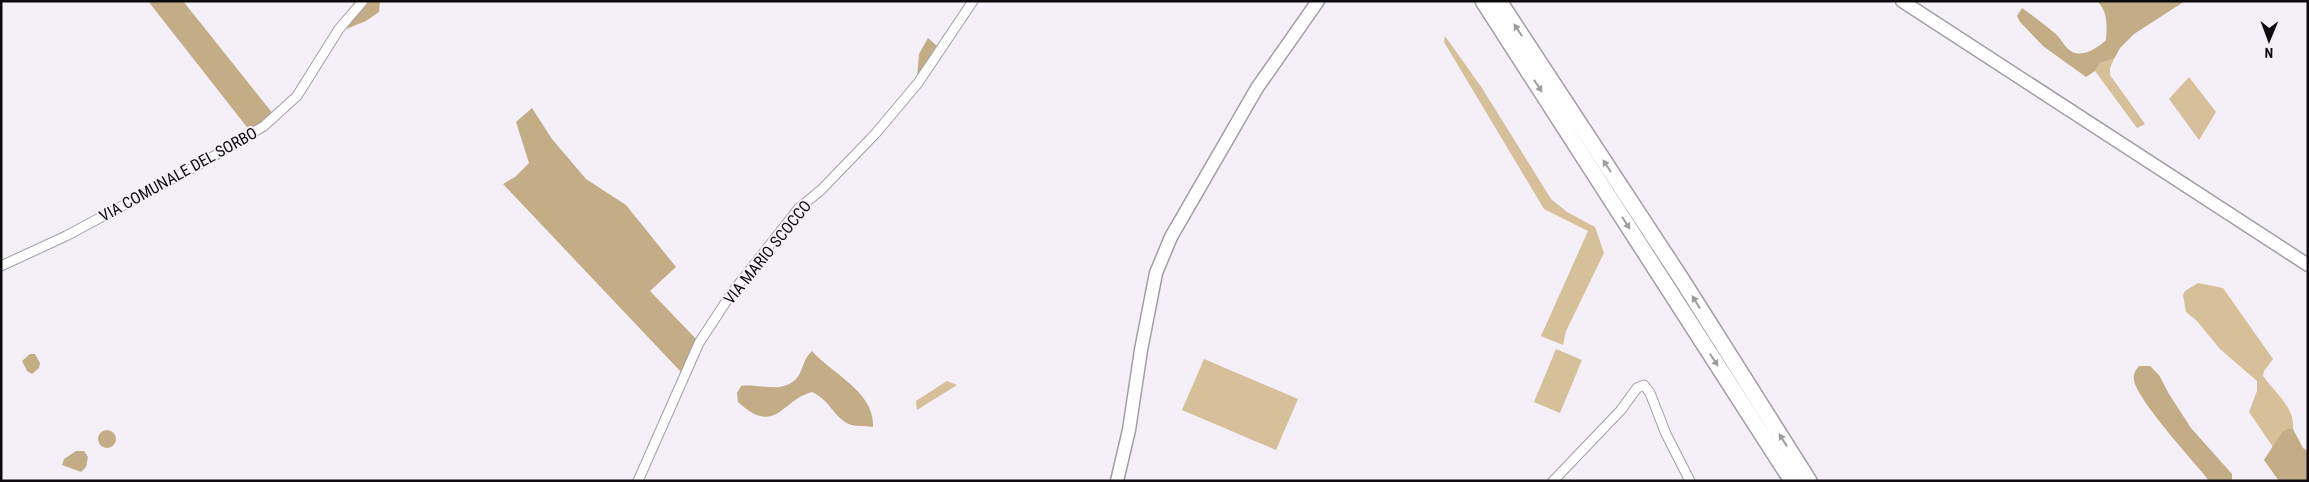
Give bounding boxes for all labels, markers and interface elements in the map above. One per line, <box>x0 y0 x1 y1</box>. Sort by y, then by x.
north arrow <box>2244 15 2294 65</box>
one-way arrow <box>1513 24 1523 37</box>
text: N <box>2264 45 2273 61</box>
one-way arrow <box>1533 80 1542 93</box>
street label: VIA COMUNALE DEL SORBO <box>96 123 260 226</box>
one-way arrow <box>1602 159 1612 173</box>
street label: VIA MARIO SCOCCO <box>720 197 815 308</box>
one-way arrow <box>1621 216 1630 230</box>
one-way arrow <box>1691 296 1701 309</box>
one-way arrow <box>1709 353 1718 366</box>
one-way arrow <box>1778 433 1787 446</box>

